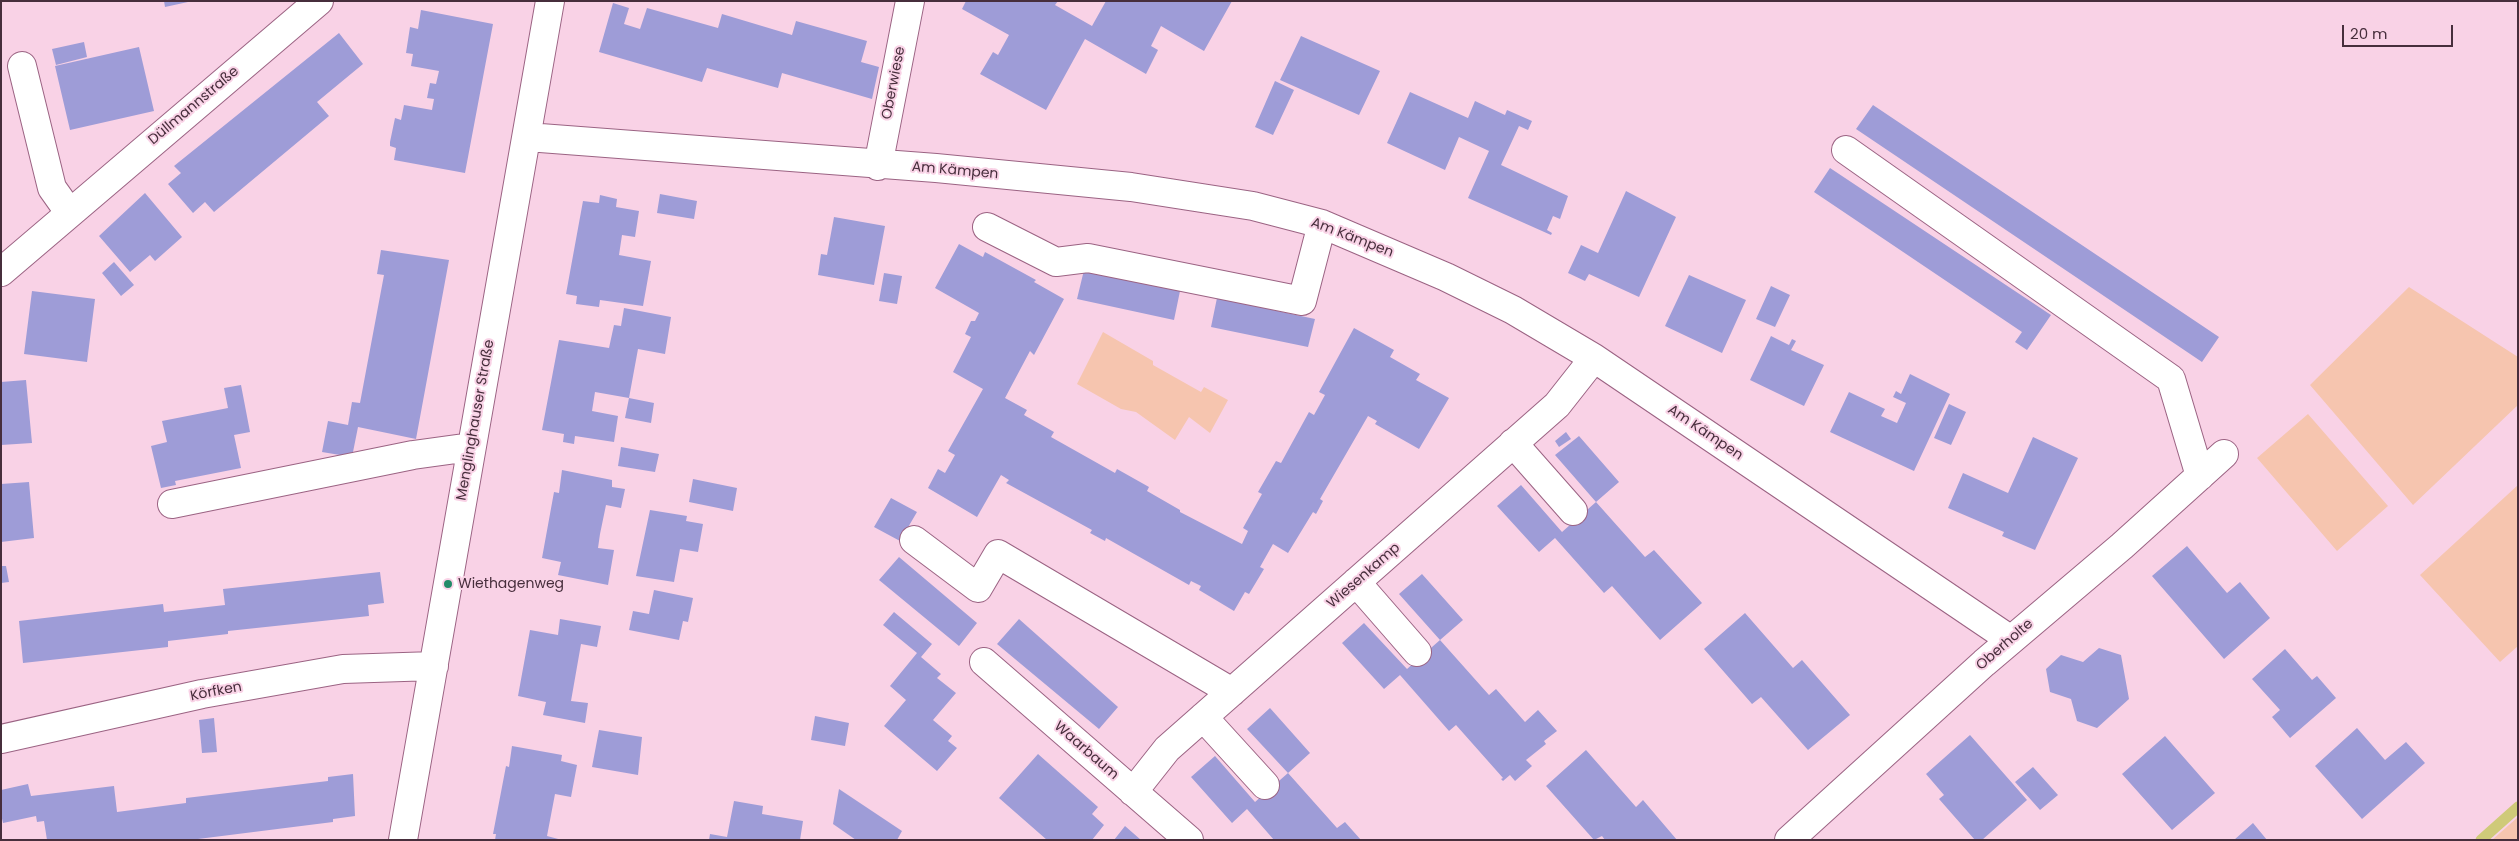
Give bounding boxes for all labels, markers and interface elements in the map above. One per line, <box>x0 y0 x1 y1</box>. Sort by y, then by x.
scale bar <box>2344 15 2455 47</box>
text: 20 m <box>2350 23 2388 44</box>
street label: Oberwiese <box>879 45 909 121</box>
street label: Düllmannstraße <box>145 63 243 149</box>
street label: Am Kämpen <box>911 159 999 183</box>
street label: Am Kämpen <box>1308 215 1396 261</box>
street label: Menglinghauser Straße <box>454 338 498 502</box>
street label: Am Kämpen <box>1664 402 1746 464</box>
street label: Wiesenkamp <box>1324 540 1404 612</box>
place label: Wiethagenweg <box>458 576 564 592</box>
marker: Wiethagenweg <box>442 578 454 590</box>
street label: Oberholte <box>1973 616 2037 674</box>
street label: Körfken <box>189 679 243 705</box>
street label: Waarbaum <box>1050 718 1122 784</box>

